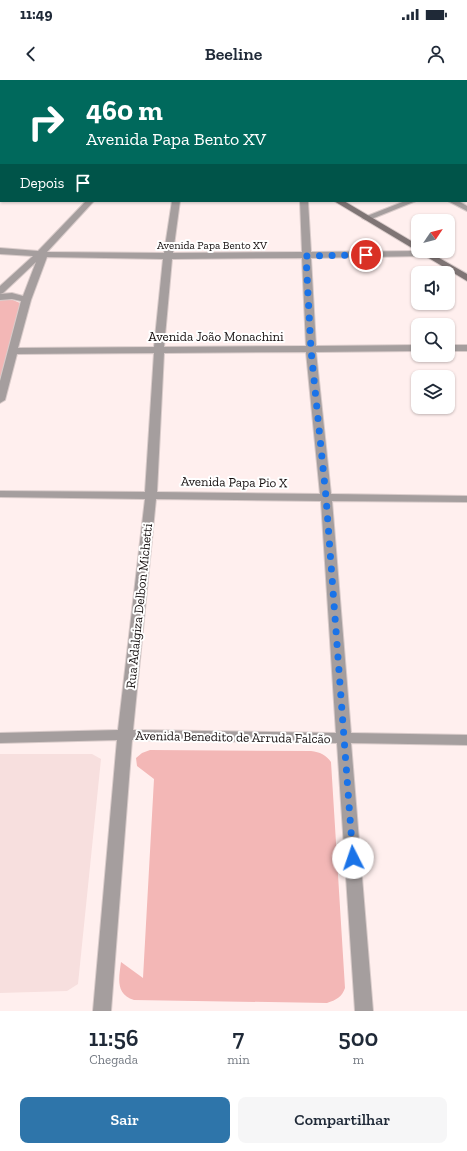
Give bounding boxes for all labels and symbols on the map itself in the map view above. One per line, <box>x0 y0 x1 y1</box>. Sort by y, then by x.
north arrow <box>411 214 455 258</box>
pin <box>349 238 383 272</box>
street label: Avenida Papa Bento XV <box>157 239 268 252</box>
street label: Avenida João Monachini <box>148 329 284 344</box>
street label: Avenida Papa Pio X <box>181 474 288 490</box>
street label: Rua Adalgiza Delbon Michetti <box>123 522 155 689</box>
street label: Avenida Benedito de Arruda Falcão <box>135 728 331 746</box>
position arrow <box>332 837 374 879</box>

